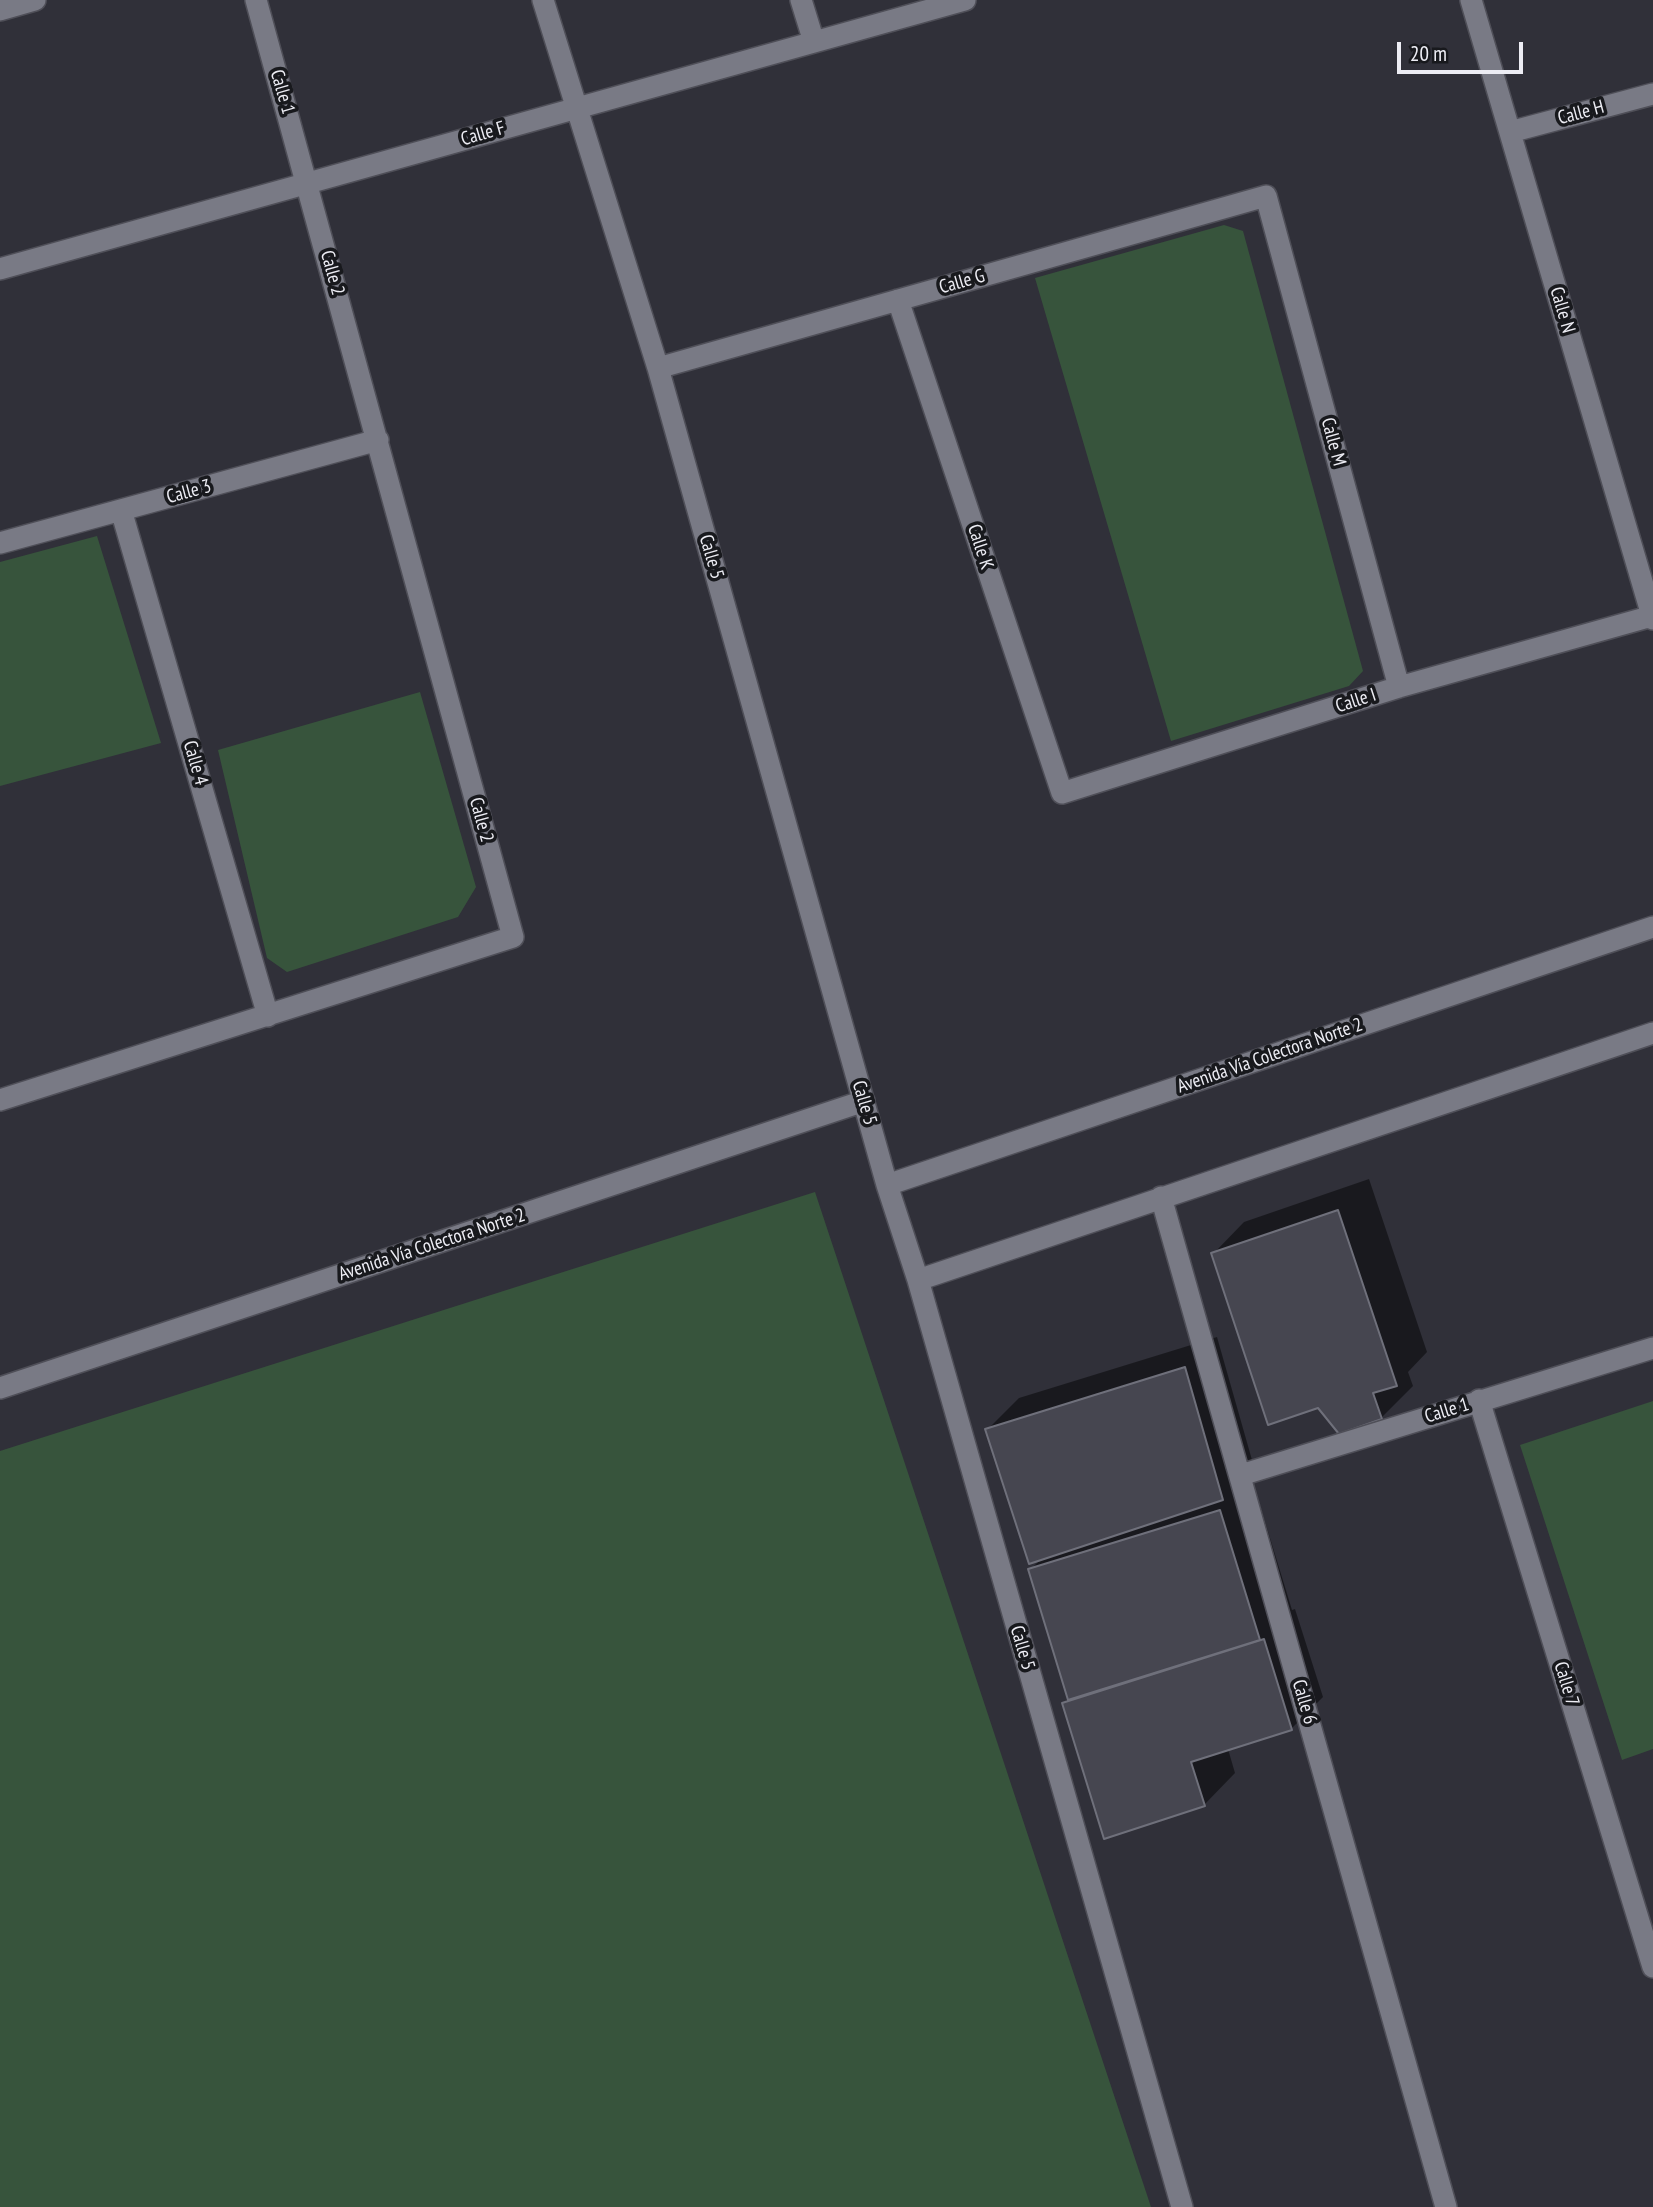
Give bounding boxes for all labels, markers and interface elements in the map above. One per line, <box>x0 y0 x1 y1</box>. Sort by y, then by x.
scale bar <box>1401 28 1527 72</box>
text: 20 m <box>1410 40 1447 67</box>
street label: Calle 1 <box>265 67 299 117</box>
street label: Calle H <box>1555 96 1607 130</box>
street label: Calle F <box>458 117 508 151</box>
street label: Calle 2 <box>315 248 349 298</box>
street label: Calle G <box>937 265 987 299</box>
street label: Calle N <box>1545 284 1579 336</box>
street label: Calle M <box>1316 415 1350 469</box>
street label: Calle 3 <box>164 475 214 509</box>
street label: Calle K <box>962 522 998 572</box>
street label: Calle 5 <box>694 532 728 582</box>
street label: Calle I <box>1333 684 1379 718</box>
street label: Calle 4 <box>178 738 212 788</box>
street label: Calle 2 <box>464 795 498 845</box>
street label: Avenida Vía Colectora Norte 2 <box>1174 1014 1366 1098</box>
street label: Calle 5 <box>847 1078 881 1128</box>
street label: Avenida Vía Colectora Norte 2 <box>336 1204 528 1286</box>
street label: Calle 1 <box>1422 1393 1472 1429</box>
street label: Calle 5 <box>1005 1623 1039 1673</box>
street label: Calle 7 <box>1548 1659 1584 1709</box>
street label: Calle 6 <box>1287 1677 1321 1727</box>

